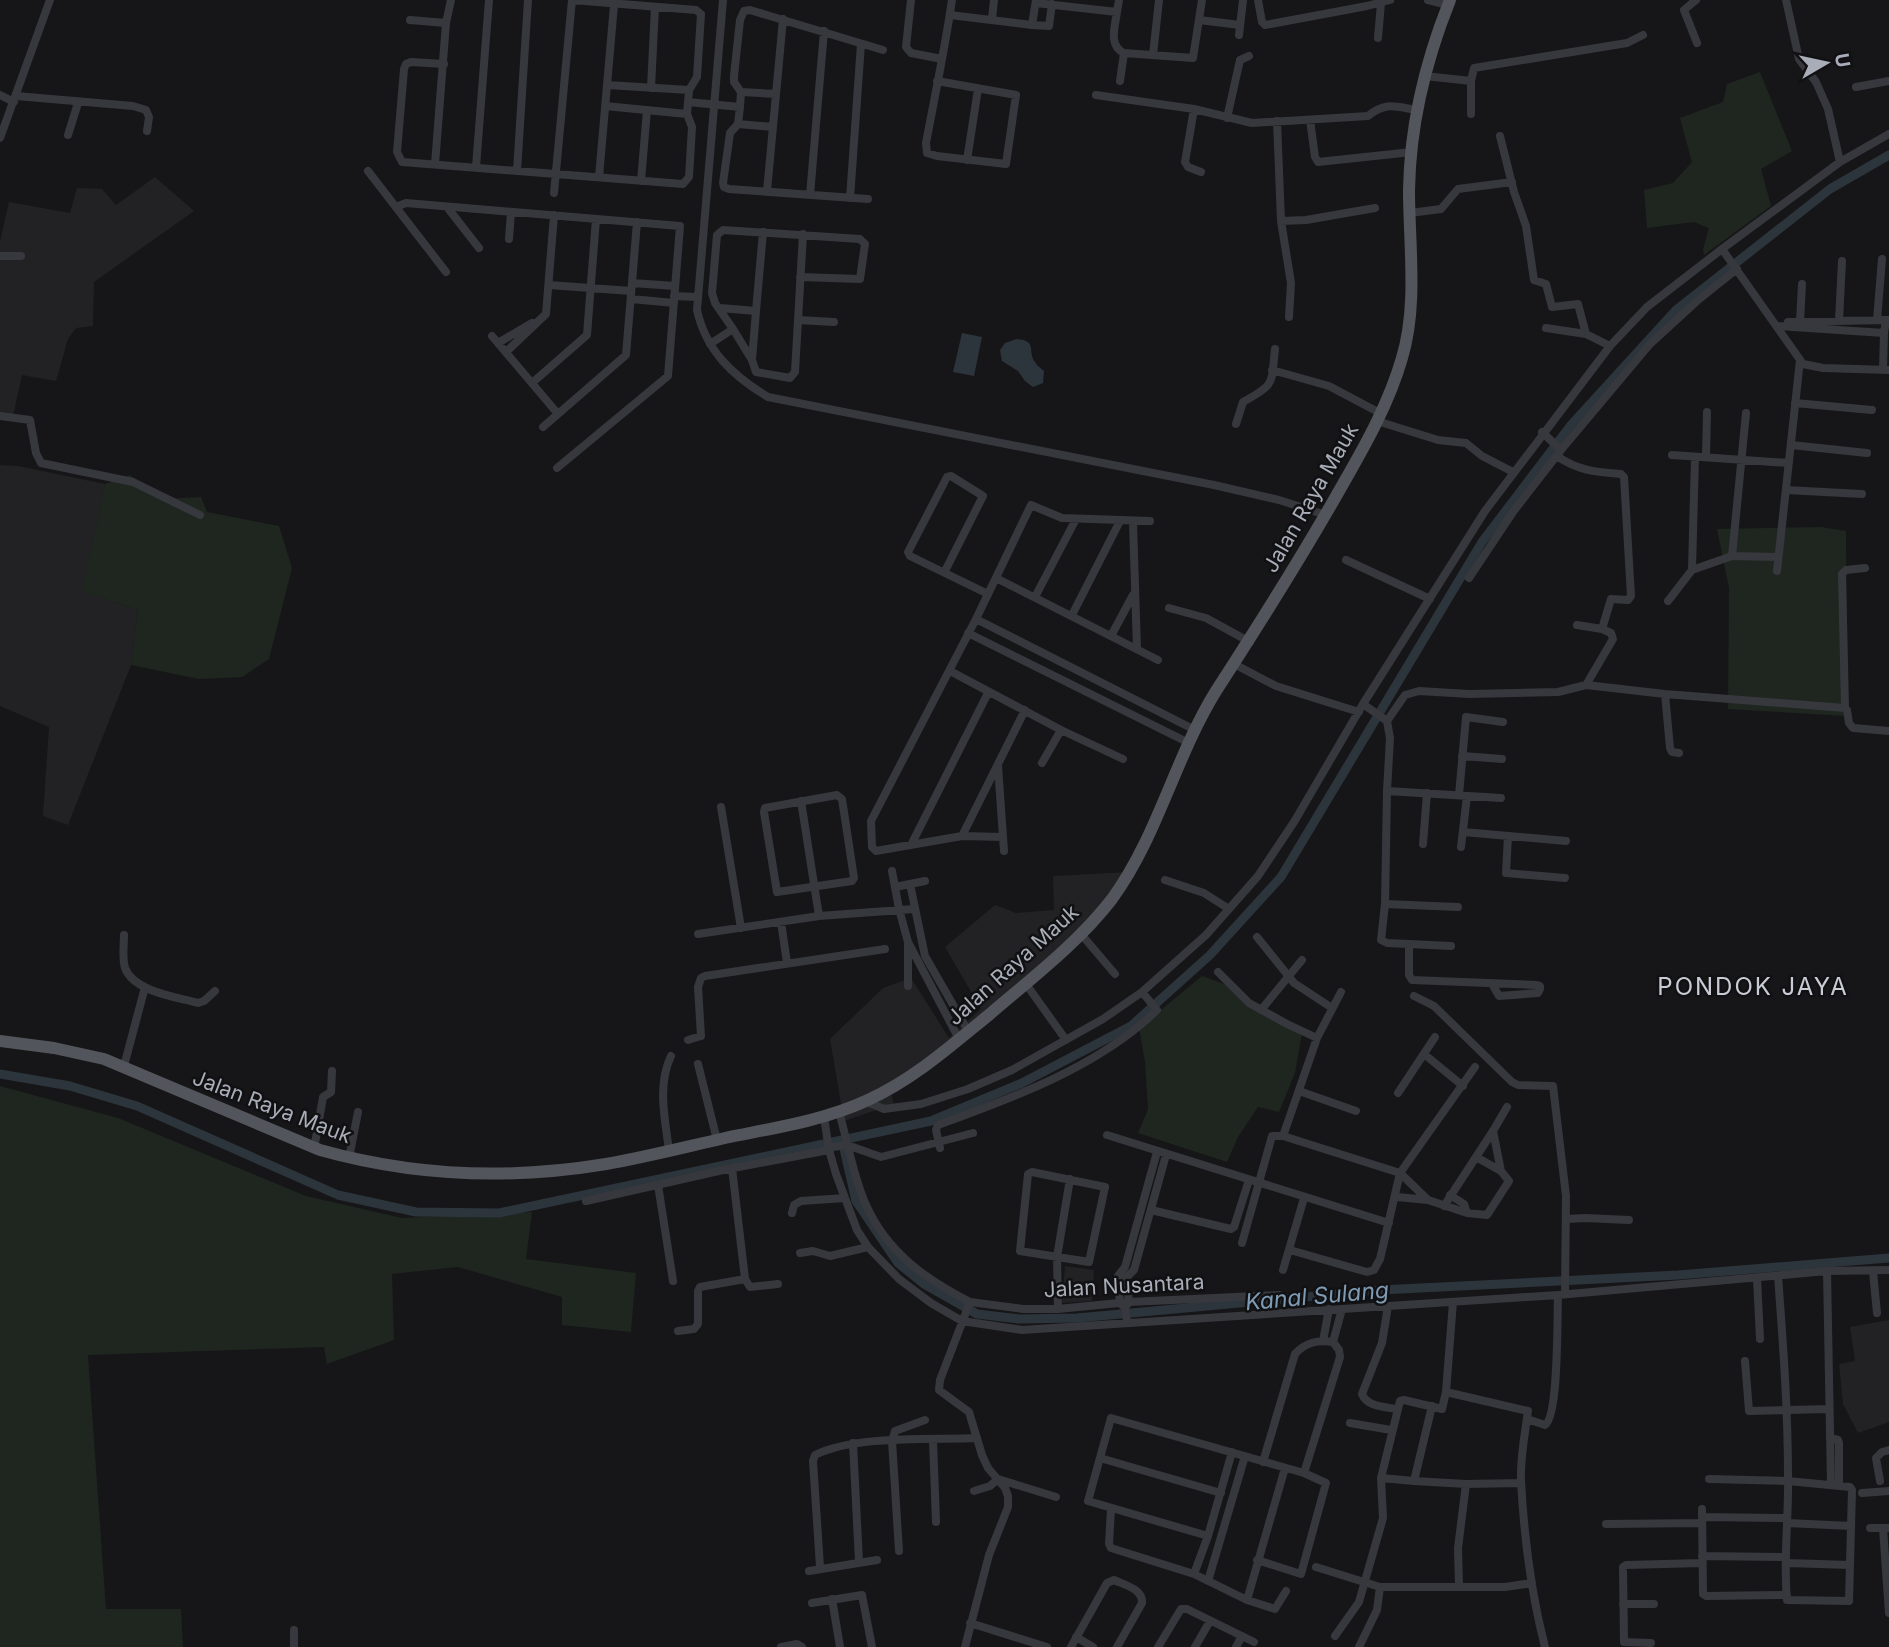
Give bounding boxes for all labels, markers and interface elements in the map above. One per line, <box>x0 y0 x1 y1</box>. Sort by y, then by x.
north arrow <box>1791 28 1861 98</box>
text: U <box>1830 52 1855 69</box>
street label: Jalan Raya Mauk <box>1258 418 1364 577</box>
street label: Jalan Raya Mauk <box>942 899 1084 1030</box>
district label: PONDOK JAYA <box>1657 972 1849 1001</box>
street label: Jalan Raya Mauk <box>189 1065 356 1148</box>
street label: Jalan Nusantara <box>1043 1269 1205 1302</box>
water label: Kanal Sulang <box>1244 1276 1390 1316</box>

